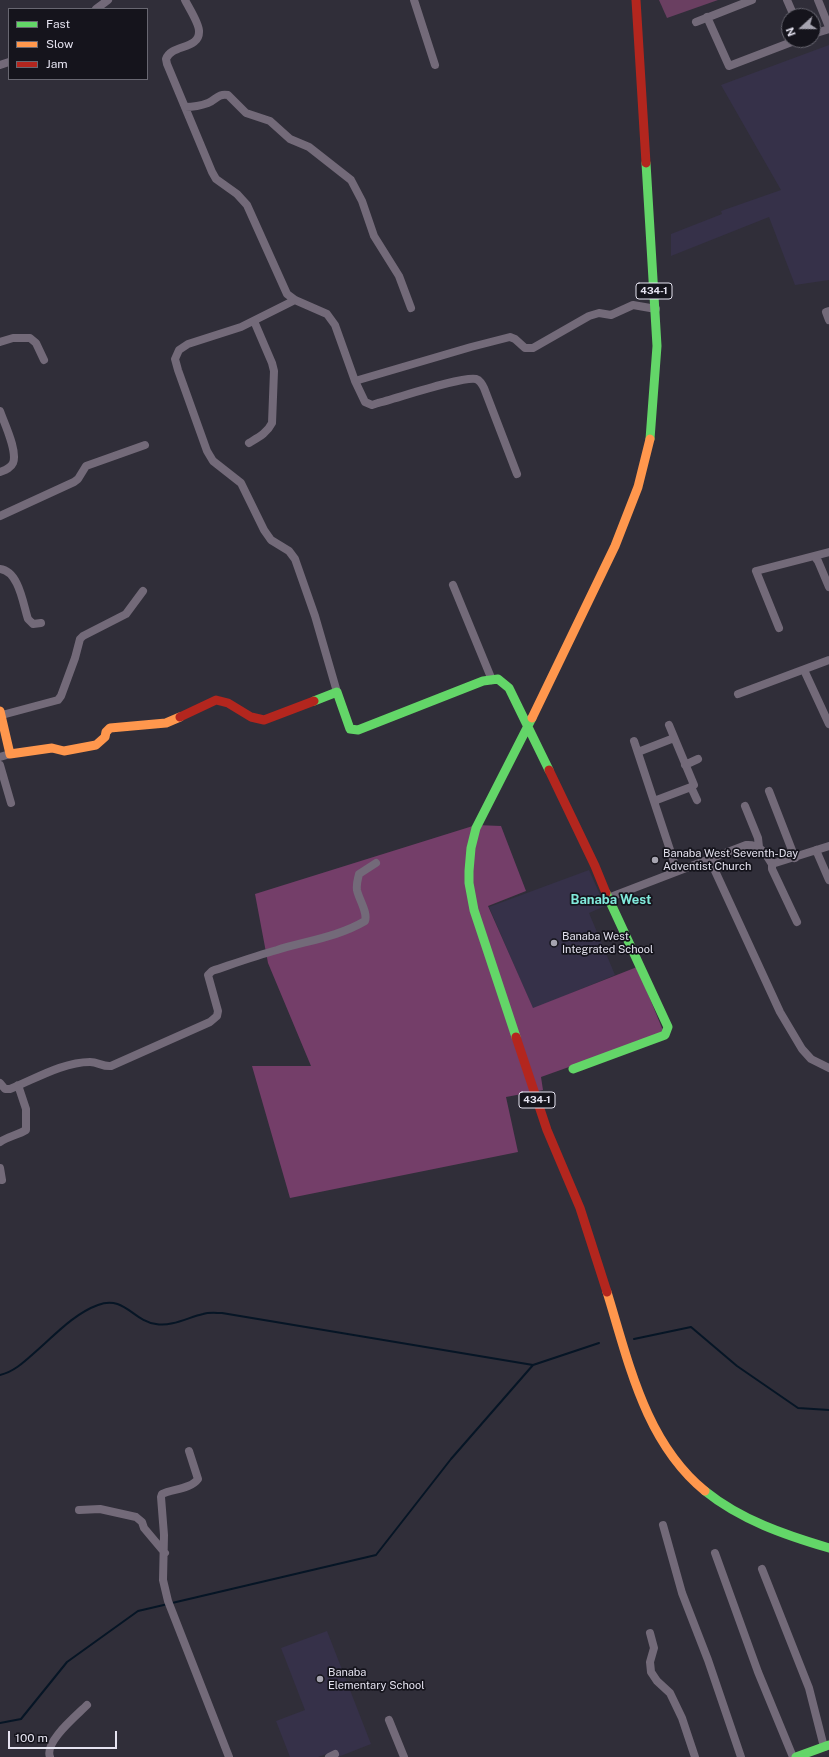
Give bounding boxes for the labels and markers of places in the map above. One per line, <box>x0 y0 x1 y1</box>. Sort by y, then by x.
place label: Banaba West Seventh-Day Adventist Church <box>663 847 798 873</box>
marker: Banaba West Seventh-Day Adventist Church <box>650 855 660 865</box>
place label: Banaba West Integrated School <box>562 930 653 956</box>
marker: Banaba West Integrated School <box>549 938 559 948</box>
place label: Banaba Elementary School <box>328 1666 425 1692</box>
marker: Banaba Elementary School <box>315 1674 325 1684</box>

